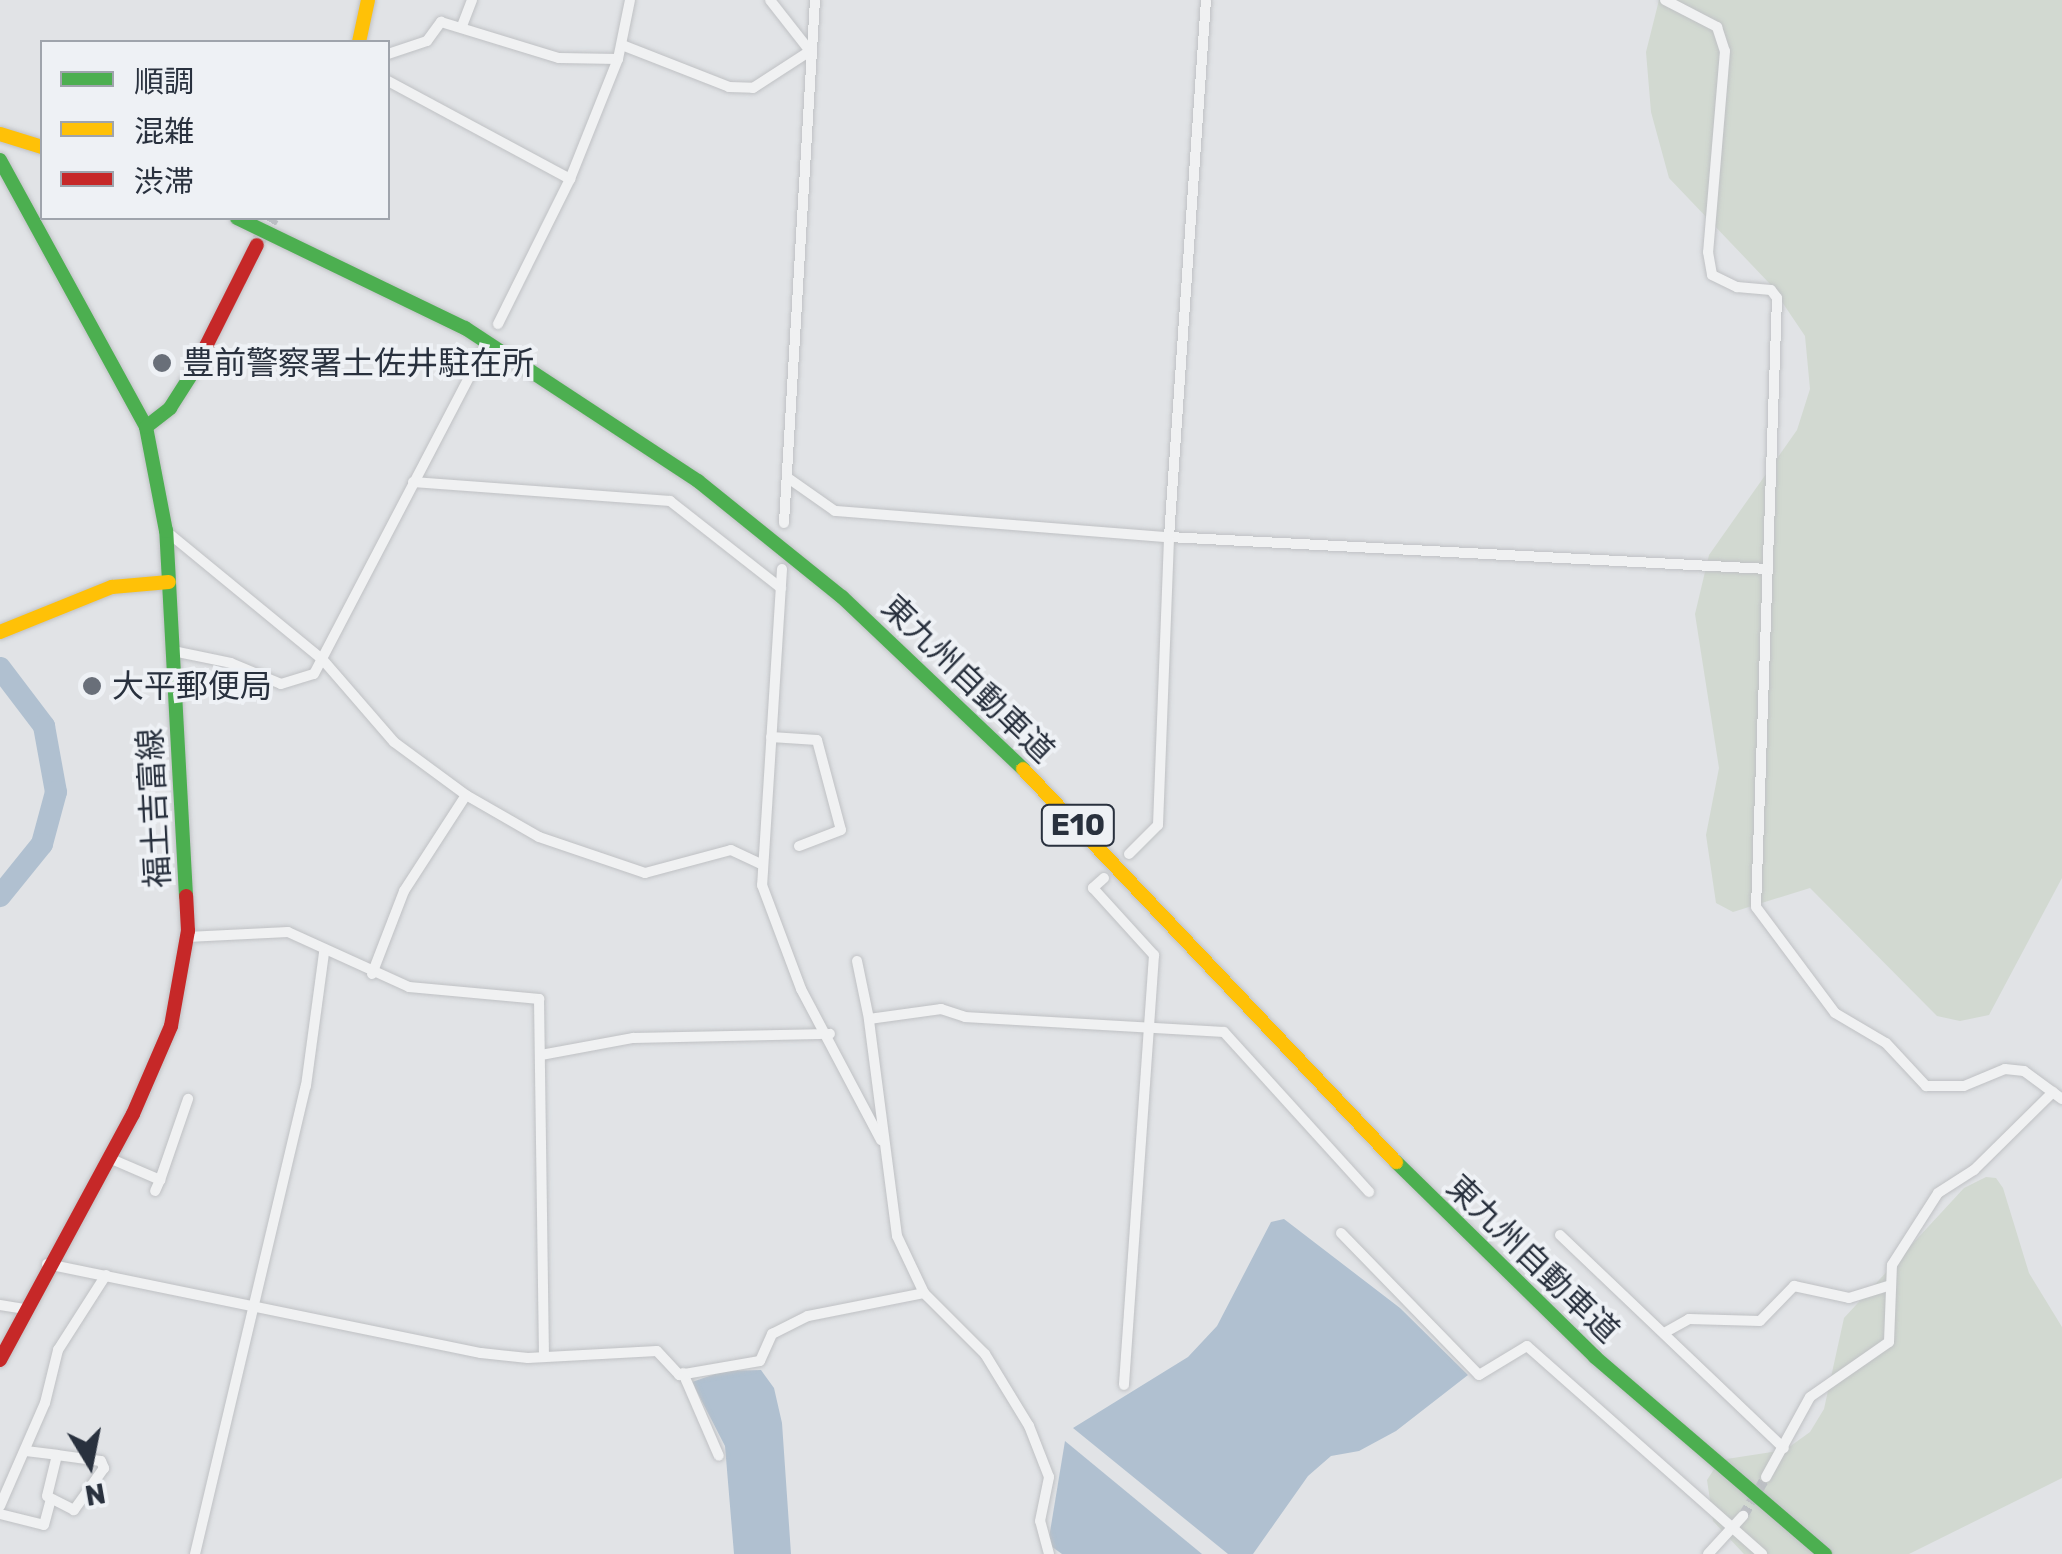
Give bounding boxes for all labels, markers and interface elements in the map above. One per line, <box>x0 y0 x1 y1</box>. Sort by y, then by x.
legend <box>40 40 390 220</box>
text: 順調 <box>134 64 194 100</box>
text: 混雑 <box>134 114 194 150</box>
text: 渋滞 <box>134 164 194 200</box>
place label: 豊前警察署土佐井駐在所 <box>182 344 534 382</box>
marker: 豊前警察署土佐井駐在所 <box>151 352 173 374</box>
street label: 東九州自動車道 <box>874 587 1062 771</box>
place label: 大平郵便局 <box>112 667 272 705</box>
marker: 大平郵便局 <box>81 675 103 697</box>
street label: 福土吉富線 <box>131 727 177 889</box>
road number: E10 <box>1040 800 1116 850</box>
street label: 東九州自動車道 <box>1439 1167 1627 1351</box>
north arrow <box>40 1414 140 1514</box>
text: N <box>83 1476 108 1512</box>

